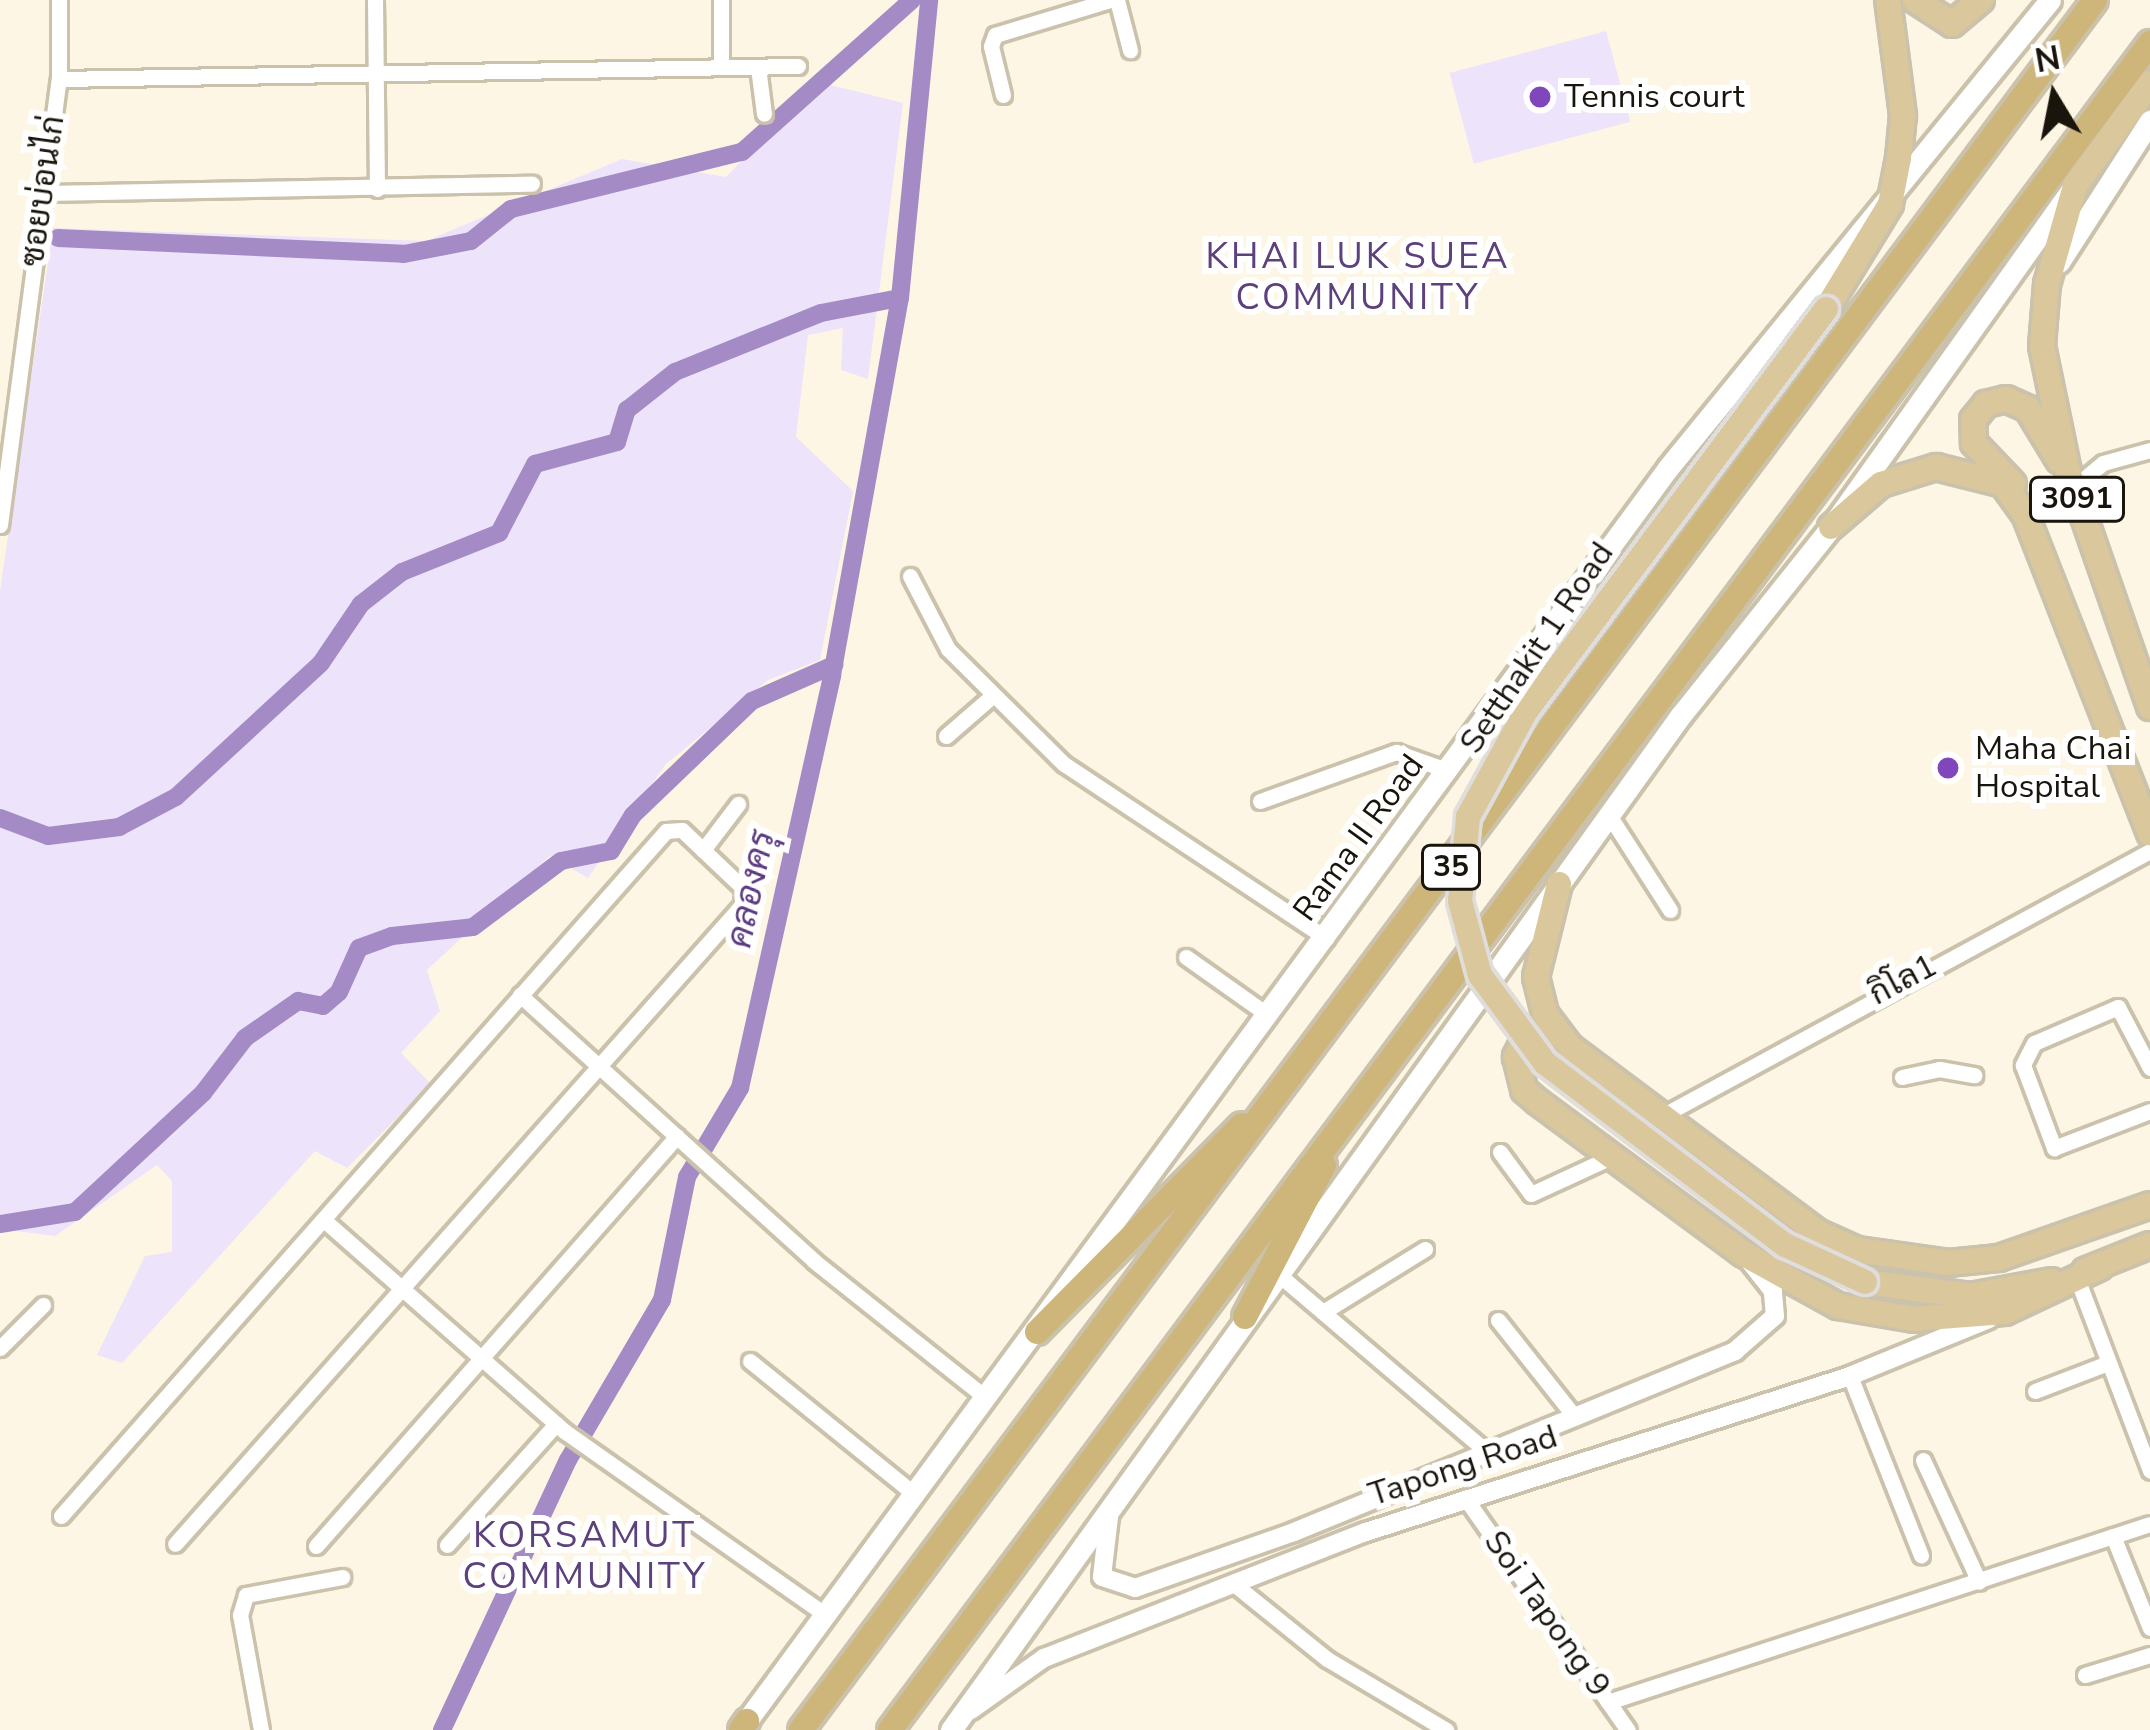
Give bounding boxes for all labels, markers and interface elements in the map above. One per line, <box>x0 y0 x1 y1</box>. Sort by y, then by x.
north arrow <box>1994 36 2114 156</box>
text: N <box>2032 36 2064 84</box>
place label: Tennis court <box>1564 77 1744 117</box>
marker: Tennis court <box>1527 84 1553 110</box>
street label: ซอยบ่อนไก่ <box>13 113 73 269</box>
district label: KHAI LUK SUEA COMMUNITY <box>1205 234 1511 319</box>
road number: 3091 <box>2029 475 2125 523</box>
street label: Setthakit 1 Road <box>1452 535 1622 761</box>
place label: Maha Chai Hospital <box>1975 729 2132 807</box>
street label: Rama II Road <box>1285 747 1433 929</box>
marker: Maha Chai Hospital <box>1932 752 1964 784</box>
water label: คลองครุ <box>717 826 785 952</box>
road number: 35 <box>1421 843 1481 891</box>
street label: กิโล1 <box>1863 946 1943 1014</box>
street label: Tapong Road <box>1364 1417 1562 1515</box>
district label: KORSAMUT COMMUNITY <box>462 1513 708 1598</box>
street label: Soi Tapong 9 <box>1475 1523 1619 1705</box>

